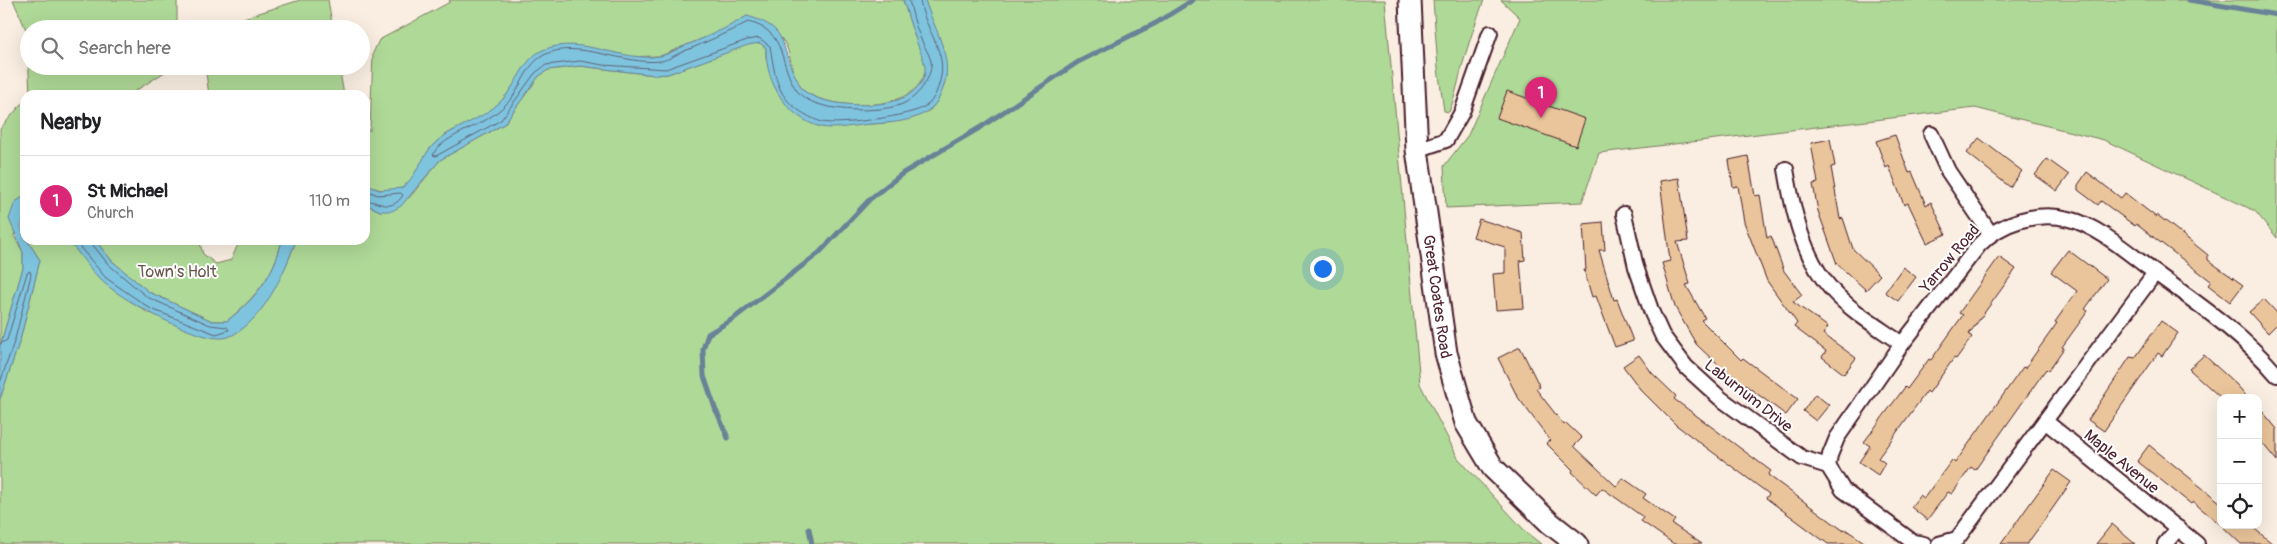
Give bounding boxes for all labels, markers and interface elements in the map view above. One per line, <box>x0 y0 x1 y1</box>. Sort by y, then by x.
search box <box>20 20 370 75</box>
icon: search <box>38 34 66 62</box>
text: Search here <box>78 36 171 60</box>
pin: 1 <box>1525 77 1557 118</box>
text: Nearby <box>40 109 101 136</box>
text: St Michael <box>87 179 168 203</box>
text: 1 <box>53 191 59 211</box>
text: 110 m <box>309 191 350 211</box>
text: Church <box>87 203 134 223</box>
street label: Yarrow Road <box>1915 220 1984 298</box>
street label: Great Coates Road <box>1418 234 1456 361</box>
your location <box>1310 256 1336 282</box>
park label: Town's Holt <box>137 262 217 282</box>
street label: Laburnum Drive <box>1700 355 1797 437</box>
map controls <box>2217 394 2262 529</box>
button: + <box>2217 394 2262 439</box>
street label: Maple Avenue <box>2080 425 2163 498</box>
button: − <box>2217 439 2262 484</box>
button: locate <box>2217 484 2262 529</box>

